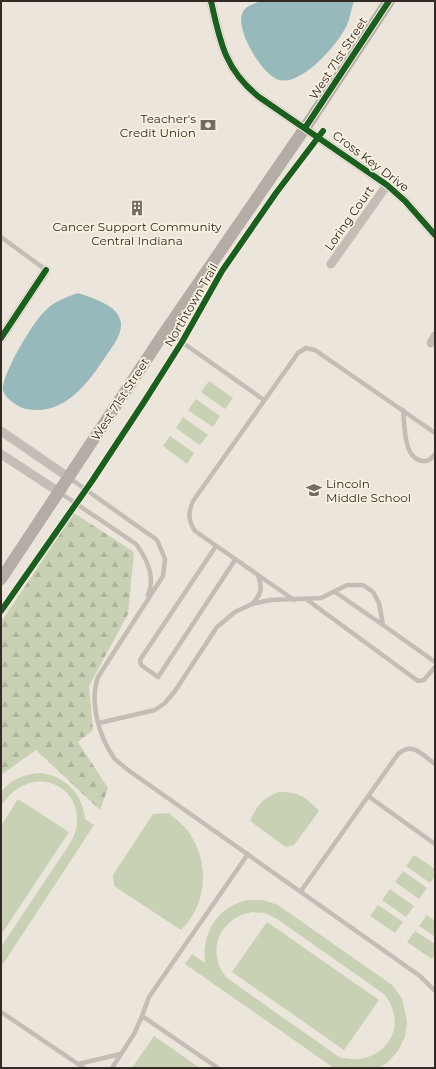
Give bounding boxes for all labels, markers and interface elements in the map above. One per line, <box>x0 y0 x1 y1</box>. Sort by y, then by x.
street label: West 71st Street <box>306 14 370 102</box>
place label: Teacher's Credit Union <box>120 111 196 140</box>
bank icon: Teacher's Credit Union <box>199 116 217 134</box>
street label: Cross Key Drive <box>330 127 412 195</box>
street label: Loring Court <box>321 183 377 253</box>
building icon: Cancer Support Community Central Indiana <box>128 199 146 217</box>
place label: Cancer Support Community Central Indiana <box>52 219 222 248</box>
street label: Northtown Trail <box>161 261 221 349</box>
street label: West 71st Street <box>88 355 152 443</box>
place label: Lincoln Middle School <box>326 476 411 505</box>
school or university icon: Lincoln Middle School <box>305 481 323 499</box>

